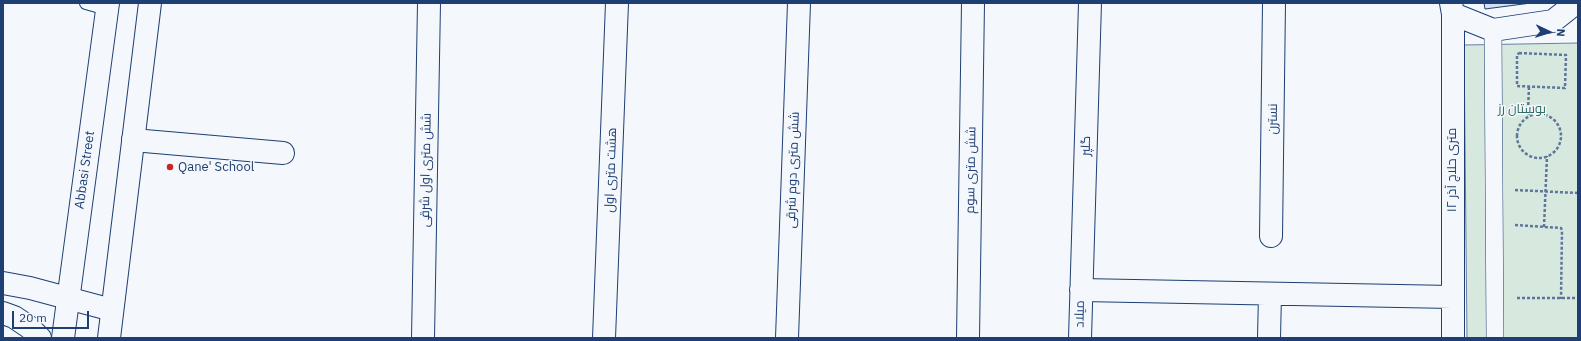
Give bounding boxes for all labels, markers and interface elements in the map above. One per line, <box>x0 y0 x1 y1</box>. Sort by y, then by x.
north arrow <box>1529 12 1569 52</box>
text: N <box>1554 28 1568 37</box>
park label: بوستان رز <box>1498 101 1546 117</box>
street label: نسترن <box>1265 103 1281 135</box>
street label: شش متری دوم شرقی <box>783 111 803 229</box>
street label: شش متری اول شرقی <box>417 113 435 227</box>
street label: شش متری سوم <box>962 126 980 214</box>
street label: هشت متری اول <box>602 127 620 213</box>
street label: ۱۲ متری حلاج آذر <box>1444 128 1460 212</box>
street label: Abbasi Street <box>72 130 98 210</box>
street label: گلپر <box>1078 135 1094 157</box>
place label: Qane' School <box>178 159 254 175</box>
marker: Qane' School <box>165 162 175 172</box>
street label: میلاد <box>1072 300 1088 328</box>
scale bar <box>14 303 91 329</box>
text: 20 m <box>19 310 47 325</box>

